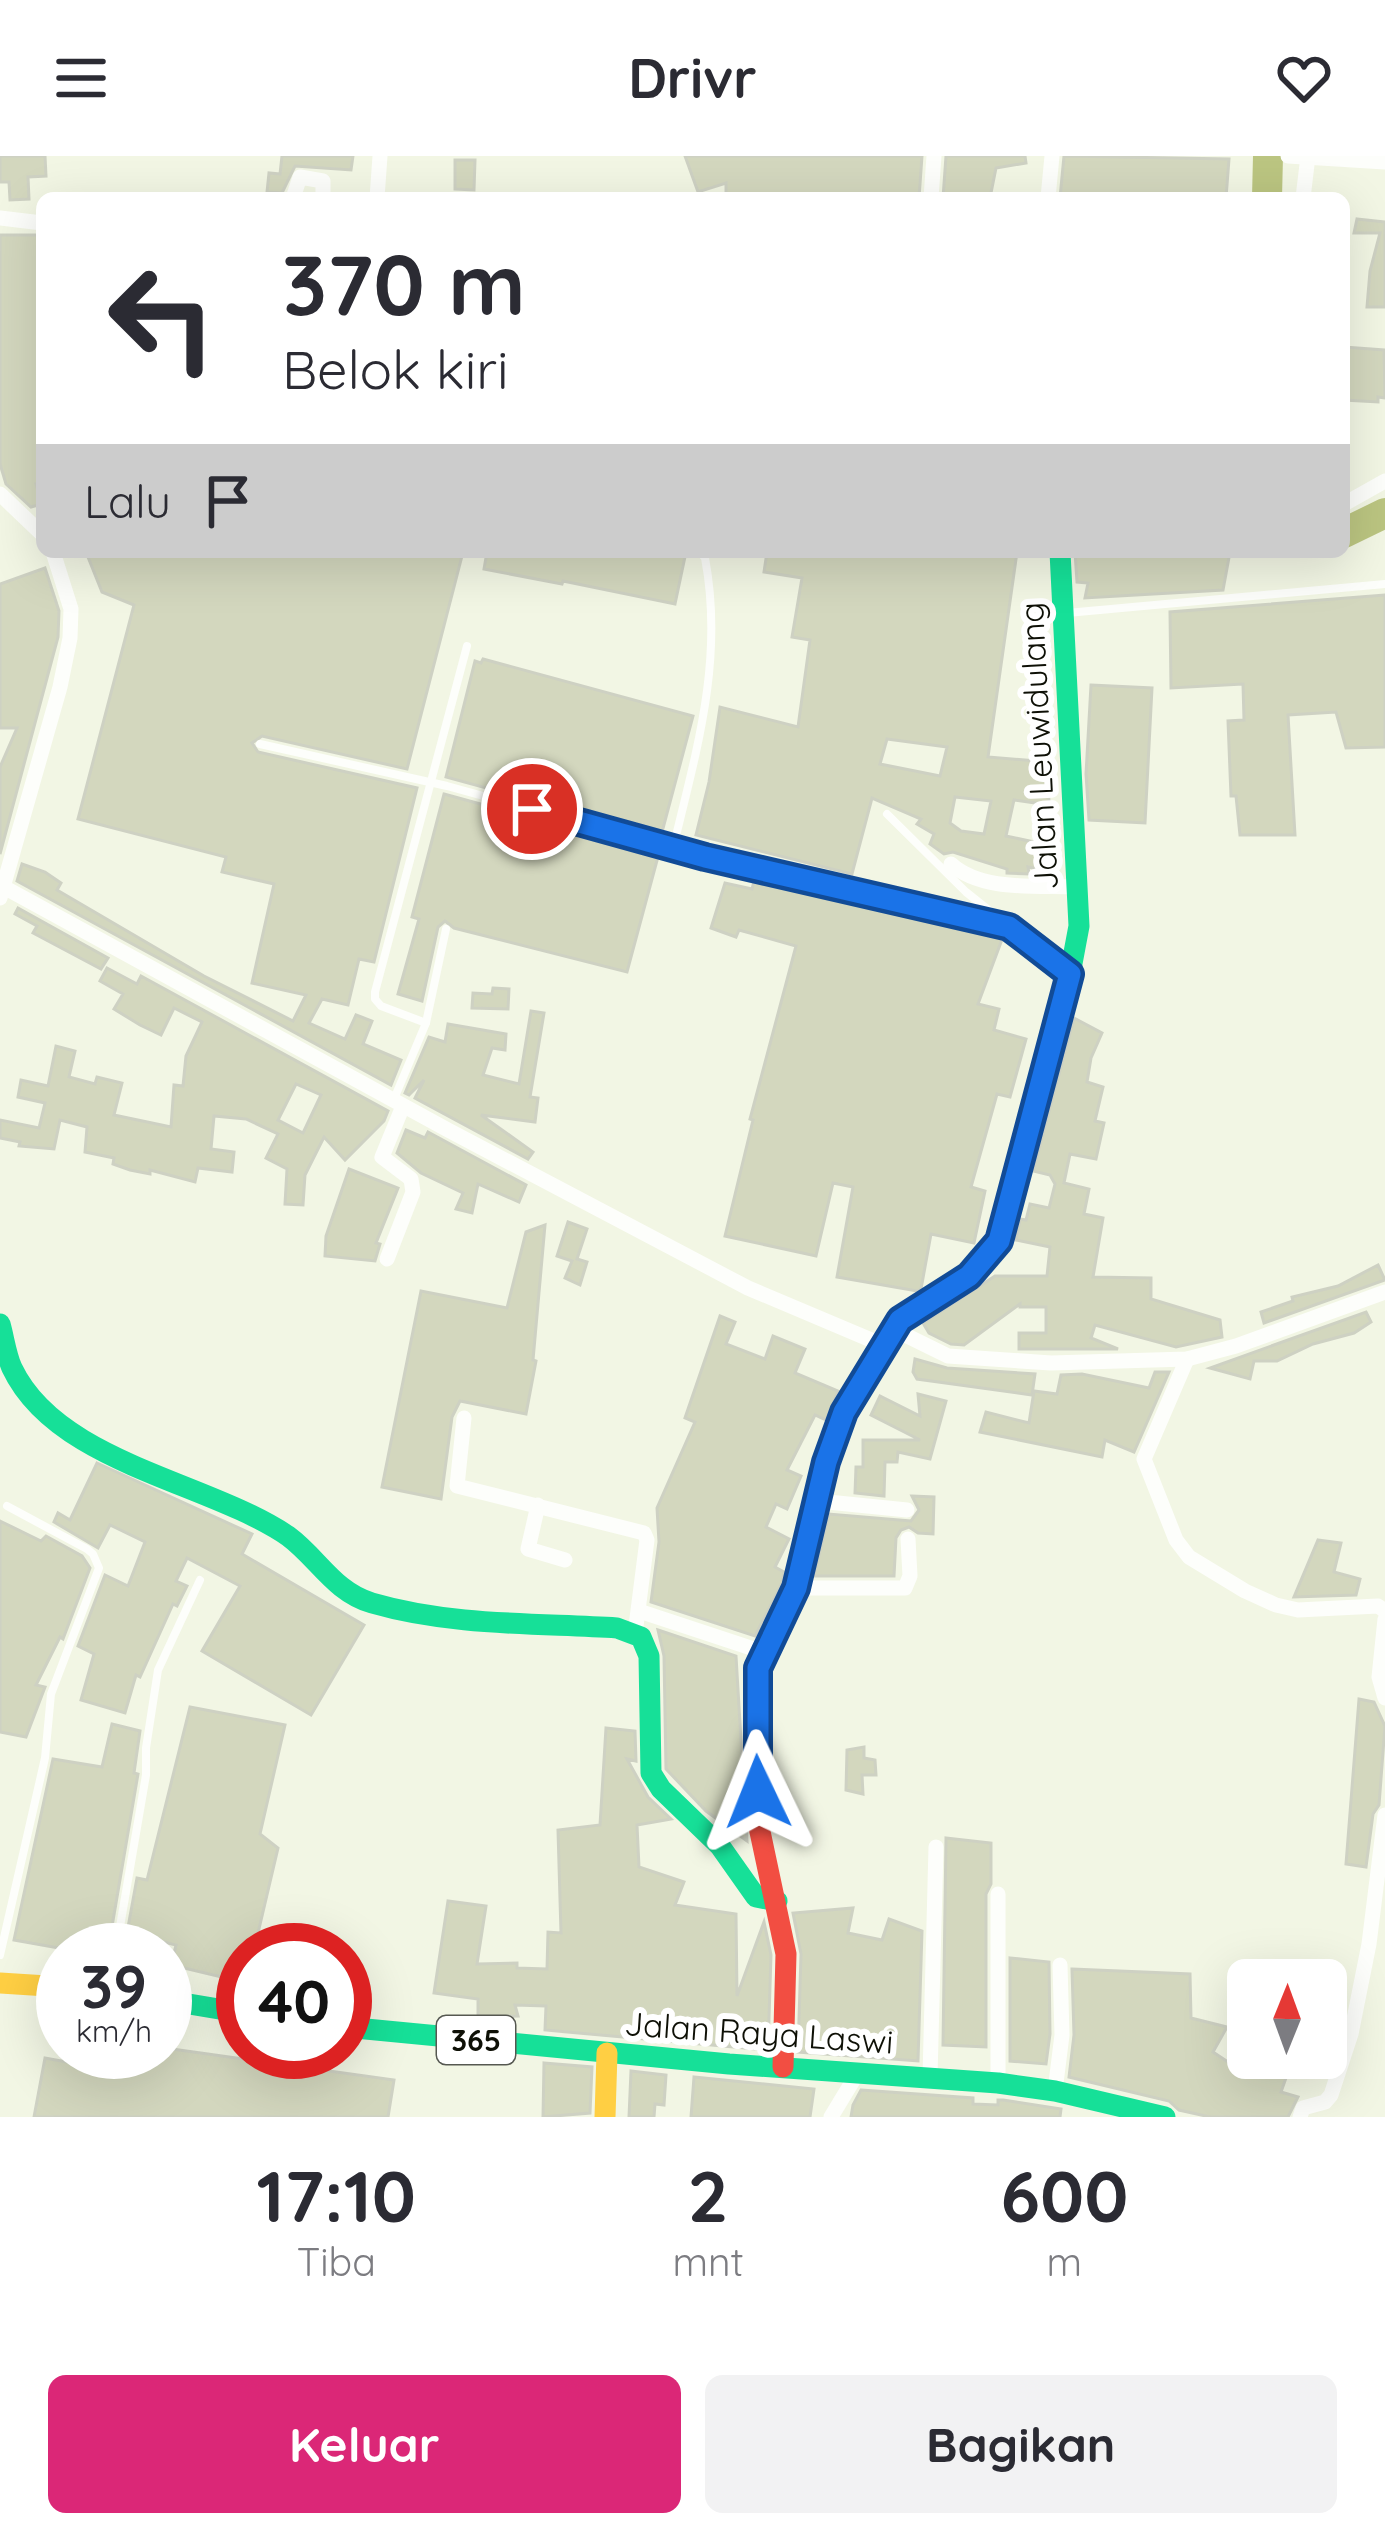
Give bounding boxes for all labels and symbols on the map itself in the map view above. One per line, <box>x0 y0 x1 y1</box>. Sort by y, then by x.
street label: Jalan Leuwidulang <box>1010 601 1066 891</box>
pin <box>481 758 583 860</box>
position arrow <box>695 1729 821 1855</box>
speed limit sign: 40 <box>216 1923 372 2079</box>
north arrow <box>1227 1959 1347 2079</box>
street label: Jalan Raya Laswi <box>623 2002 895 2062</box>
road number: 365 <box>437 2016 515 2064</box>

